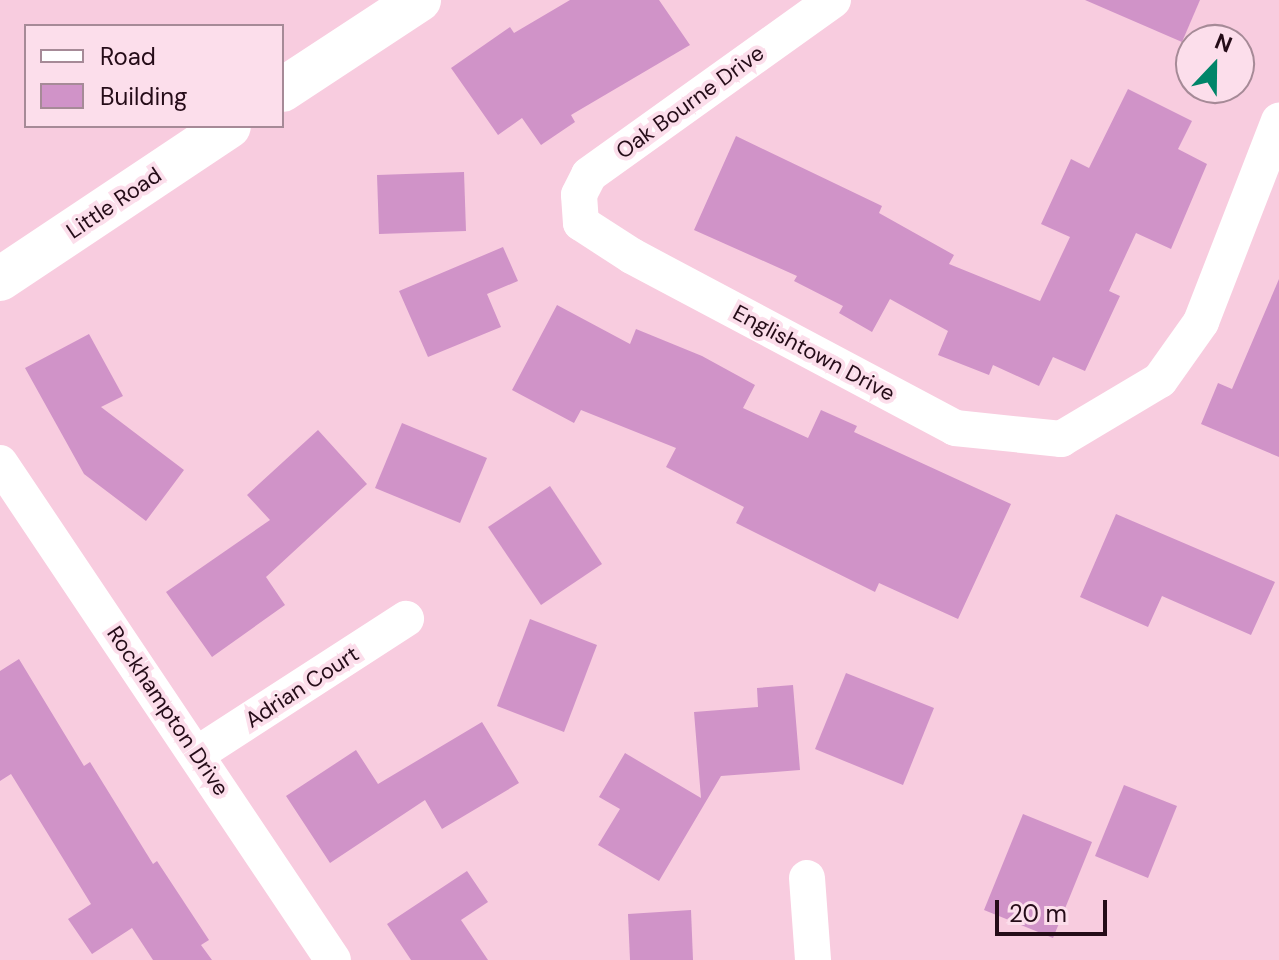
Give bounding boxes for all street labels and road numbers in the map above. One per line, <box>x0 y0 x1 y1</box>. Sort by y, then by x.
street label: Oak Bourne Drive <box>611 40 769 164</box>
street label: Little Road <box>62 162 166 244</box>
street label: Englishtown Drive <box>729 299 899 407</box>
street label: Rockhampton Drive <box>102 621 234 801</box>
street label: Adrian Court <box>240 641 364 733</box>

